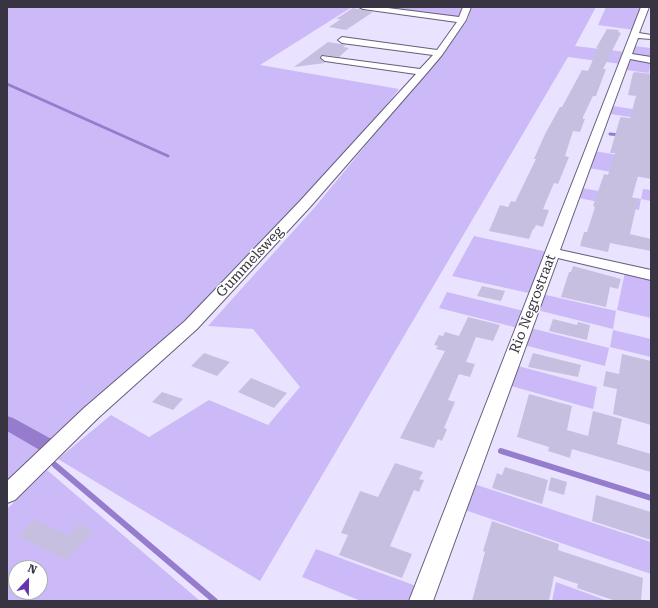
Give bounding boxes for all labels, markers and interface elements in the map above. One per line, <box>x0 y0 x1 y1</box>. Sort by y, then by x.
street label: Gummelsweg <box>213 223 287 301</box>
street label: Rio Negrostraat <box>506 252 560 356</box>
north arrow <box>8 560 48 600</box>
text: N <box>26 562 39 577</box>

